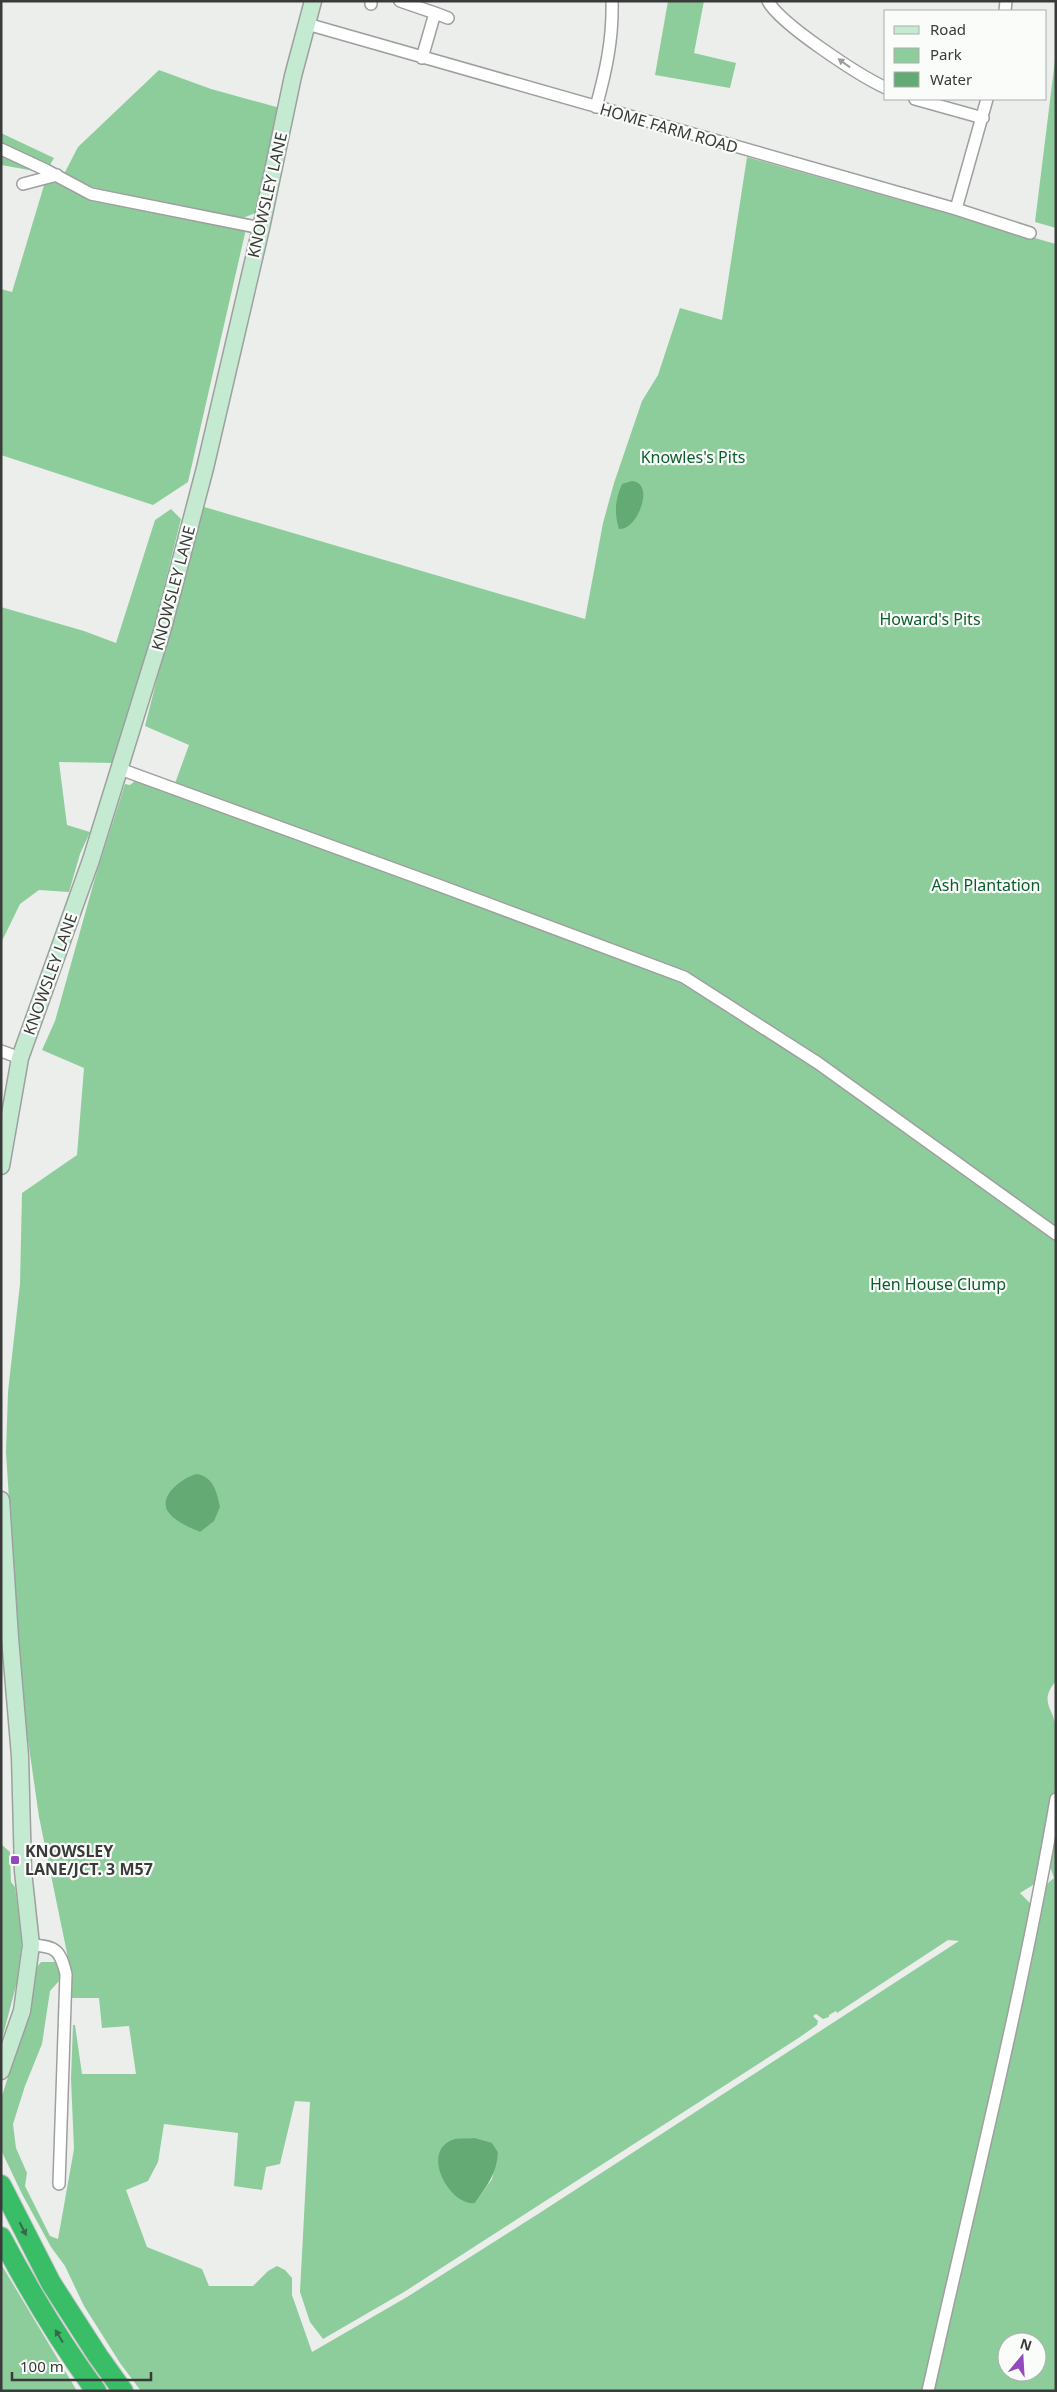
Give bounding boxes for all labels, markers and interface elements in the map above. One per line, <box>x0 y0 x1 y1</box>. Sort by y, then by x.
legend <box>884 10 1047 100</box>
text: Road <box>930 19 966 39</box>
text: Park <box>930 44 962 64</box>
one-way arrow <box>837 58 851 68</box>
text: Water <box>930 69 972 89</box>
street label: HOME FARM ROAD <box>597 98 741 158</box>
street label: KNOWSLEY LANE <box>242 130 292 260</box>
park label: Knowles's Pits <box>641 446 745 468</box>
street label: KNOWSLEY LANE <box>146 523 200 653</box>
park label: Howard's Pits <box>879 608 981 630</box>
park label: Ash Plantation <box>932 874 1040 896</box>
street label: KNOWSLEY LANE <box>18 910 82 1038</box>
park label: Hen House Clump <box>870 1273 1006 1295</box>
place label: KNOWSLEY LANE/JCT. 3 M57 <box>25 1840 153 1880</box>
marker: KNOWSLEY LANE/JCT. 3 M57 <box>9 1854 21 1866</box>
one-way arrow <box>19 2222 27 2236</box>
one-way arrow <box>54 2329 63 2343</box>
north arrow <box>997 2332 1047 2382</box>
text: N <box>1018 2333 1035 2355</box>
scale bar <box>12 2350 151 2382</box>
text: 100 m <box>20 2356 64 2376</box>

